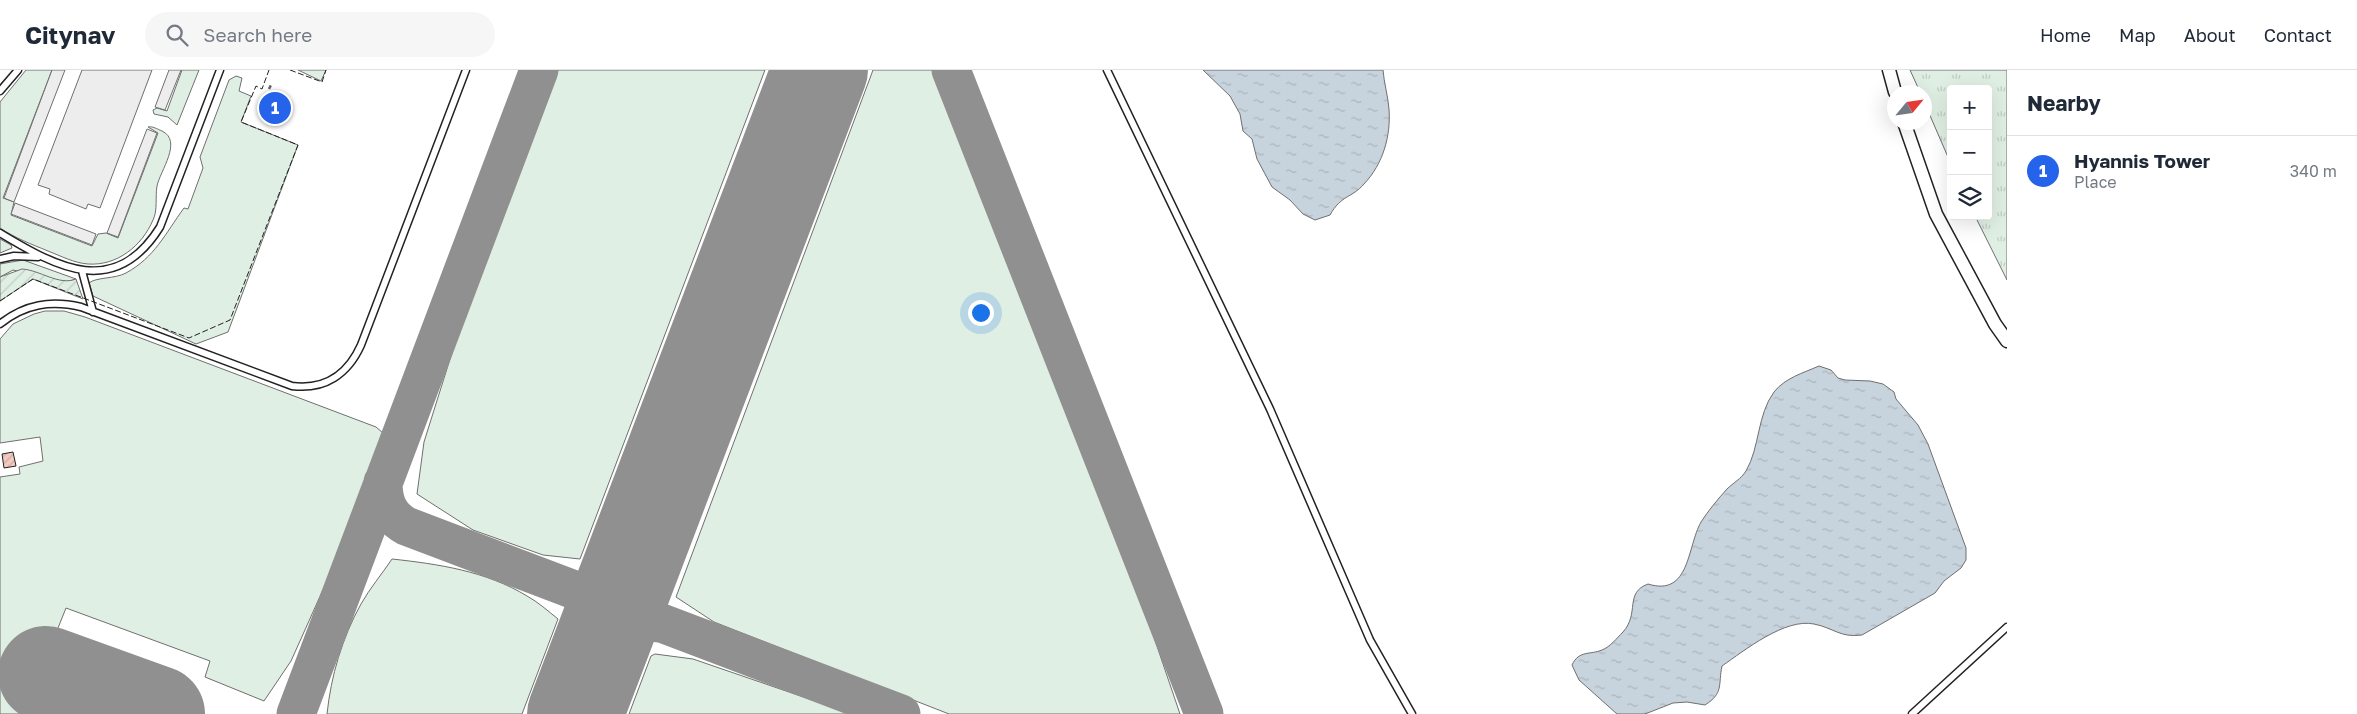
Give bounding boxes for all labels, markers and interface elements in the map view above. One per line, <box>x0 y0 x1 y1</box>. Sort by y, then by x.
search box <box>145 12 495 57</box>
text: Citynav <box>25 20 115 49</box>
icon: search <box>163 21 191 49</box>
text: Search here <box>203 23 312 46</box>
text: Home <box>2040 24 2091 46</box>
text: Map <box>2119 24 2156 46</box>
text: About <box>2184 24 2236 46</box>
text: Contact <box>2264 24 2332 46</box>
north arrow <box>1887 85 1932 130</box>
map controls <box>1947 85 1992 220</box>
button: + <box>1947 85 1992 130</box>
pin: 1 <box>259 89 291 127</box>
text: Nearby <box>2027 90 2101 116</box>
button: − <box>1947 130 1992 175</box>
text: Hyannis Tower <box>2074 149 2210 172</box>
text: 1 <box>2039 161 2047 181</box>
text: 340 m <box>2290 161 2337 181</box>
text: Place <box>2074 172 2117 192</box>
button: layers <box>1947 175 1992 220</box>
your location <box>968 300 994 326</box>

